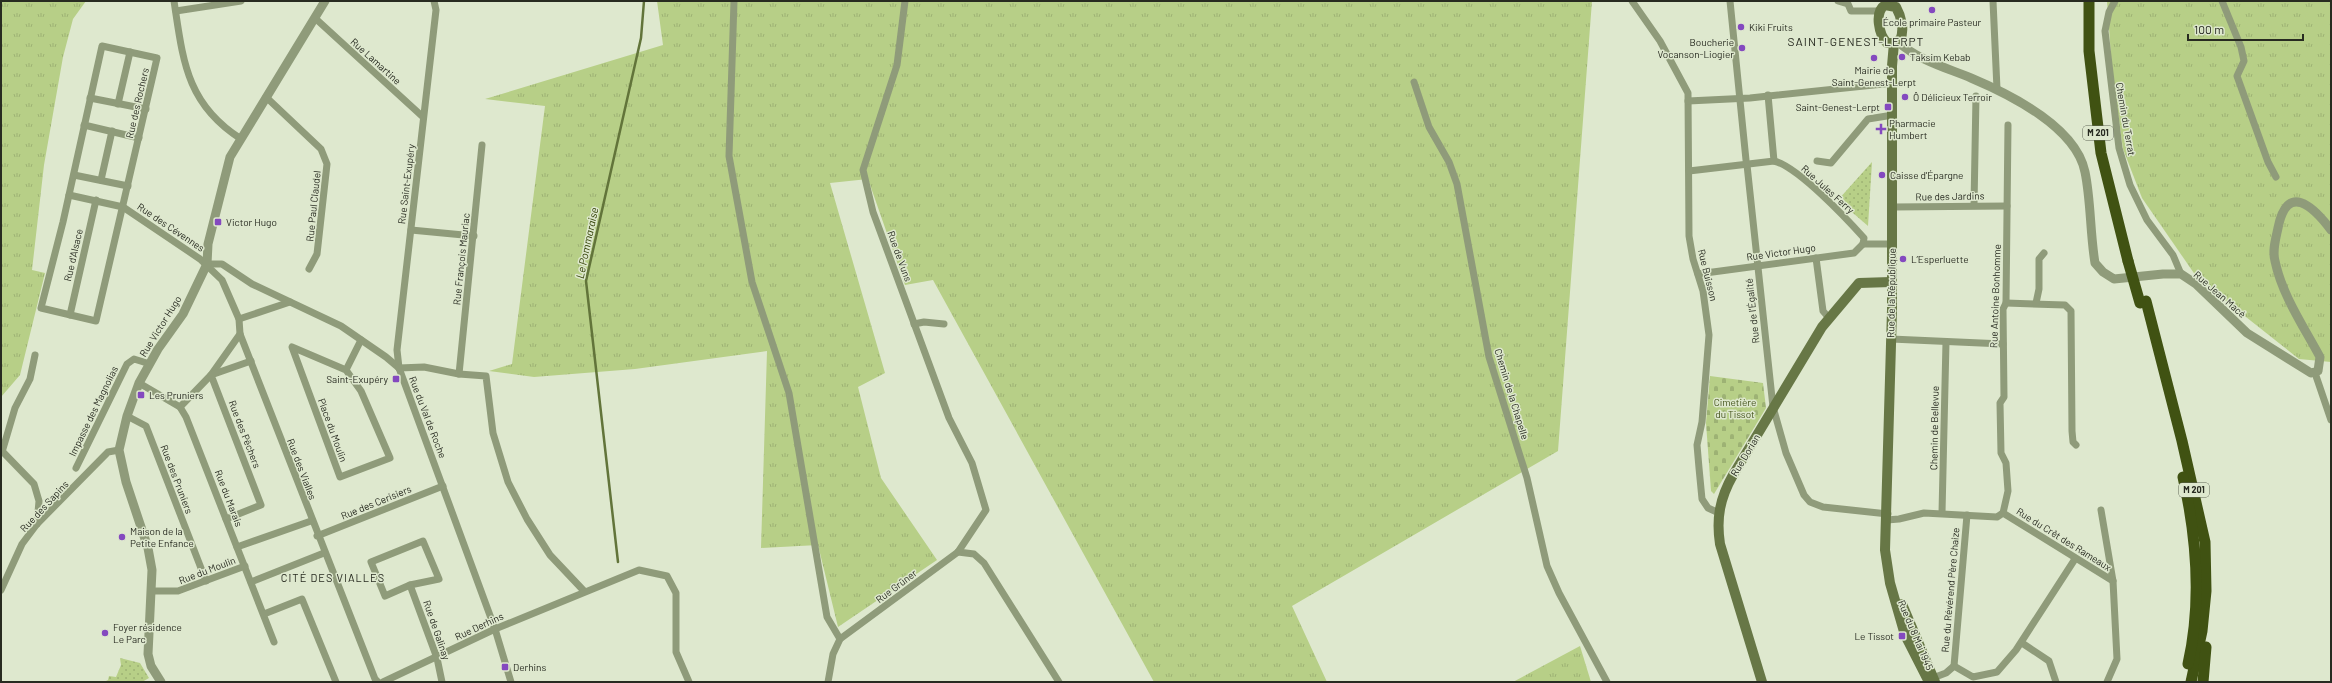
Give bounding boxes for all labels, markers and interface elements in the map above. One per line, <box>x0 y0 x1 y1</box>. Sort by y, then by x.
marker: École primaire Pasteur <box>1927 5 1937 15</box>
place label: École primaire Pasteur <box>1883 16 1982 28</box>
scale bar <box>2188 16 2303 42</box>
place label: Kiki Fruits <box>1749 21 1793 33</box>
marker: Kiki Fruits <box>1736 22 1746 32</box>
text: 100 m <box>2194 22 2224 36</box>
district label: SAINT-GENEST-LERPT <box>1788 34 1924 48</box>
street label: Rue Lamartine <box>348 35 404 87</box>
place label: Boucherie Vocanson-Liogier <box>1657 36 1734 60</box>
marker: Boucherie Vocanson-Liogier <box>1737 43 1747 53</box>
place label: Taksim Kebab <box>1910 51 1971 63</box>
marker: Taksim Kebab <box>1897 52 1907 62</box>
marker: Mairie de Saint-Genest-Lerpt <box>1869 53 1879 63</box>
place label: Mairie de Saint-Genest-Lerpt <box>1832 64 1917 88</box>
street label: Rue des Rochers <box>123 66 151 139</box>
street label: Chemin du Terrat <box>2114 81 2138 157</box>
place label: Ô Délicieux Terroir <box>1913 91 1992 103</box>
marker: Ô Délicieux Terroir <box>1900 92 1910 102</box>
place label: Saint-Genest-Lerpt <box>1796 101 1880 113</box>
marker: Saint-Genest-Lerpt <box>1883 102 1893 112</box>
place label: Pharmacie Humbert <box>1889 117 1936 141</box>
marker: Pharmacie Humbert <box>1876 124 1886 134</box>
road number: M 201 <box>2083 126 2113 140</box>
street label: Rue Saint-Exupéry <box>395 143 417 225</box>
street label: Rue Jules Ferry <box>1799 162 1857 216</box>
place label: Caisse d'Épargne <box>1890 169 1963 181</box>
street label: Rue Paul Claudel <box>303 170 323 242</box>
marker: Caisse d'Épargne <box>1877 170 1887 180</box>
street label: Rue des Jardins <box>1915 189 1985 203</box>
street label: Rue des Cévennes <box>135 200 207 254</box>
water label: Le Pommaraise <box>573 206 600 280</box>
street label: Rue François Mauriac <box>450 212 472 306</box>
place label: Victor Hugo <box>226 216 277 228</box>
marker: Victor Hugo <box>213 217 223 227</box>
street label: Rue d'Alsace <box>61 227 85 283</box>
street label: Rue de Vuns <box>885 229 915 283</box>
street label: Rue Victor Hugo <box>1746 241 1816 263</box>
street label: Rue Antoine Bonhomme <box>1987 244 2003 348</box>
street label: Rue Buisson <box>1696 248 1720 302</box>
street label: Rue de la République <box>1884 248 1898 338</box>
place label: L’Esperluette <box>1911 253 1969 265</box>
marker: L’Esperluette <box>1898 254 1908 264</box>
street label: Rue Jean Macé <box>2191 268 2249 320</box>
street label: Rue de l'Égalité <box>1743 278 1761 344</box>
street label: Rue Victor Hugo <box>136 293 184 359</box>
street label: Chemin de la Chapelle <box>1492 347 1532 441</box>
street label: Impasse des Magnolias <box>66 364 120 458</box>
place label: Saint-Exupéry <box>326 373 388 385</box>
marker: Saint-Exupéry <box>391 374 401 384</box>
street label: Rue du Val de Roche <box>407 374 449 460</box>
street label: Chemin de Bellevue <box>1927 386 1941 470</box>
place label: Les Pruniers <box>149 389 204 401</box>
marker: Les Pruniers <box>136 390 146 400</box>
park label: Cimetière du Tissot <box>1714 396 1756 420</box>
street label: Place du Moulin <box>316 397 350 463</box>
street label: Rue des Pêchers <box>227 398 264 470</box>
street label: Rue Dorian <box>1728 432 1762 478</box>
street label: Rue des Vialles <box>285 437 319 501</box>
street label: Rue des Pruniers <box>158 443 196 515</box>
street label: Rue du Marais <box>213 468 245 528</box>
street label: Rue des Sapins <box>17 478 71 534</box>
street label: Rue des Cerisiers <box>339 482 413 522</box>
road number: M 201 <box>2179 483 2209 497</box>
street label: Rue du Crêt des Rameaux <box>2014 505 2114 573</box>
place label: Maison de la Petite Enfance <box>130 525 194 549</box>
street label: Rue du Révérend Père Chaize <box>1939 527 1961 653</box>
marker: Maison de la Petite Enfance <box>117 532 127 542</box>
street label: Rue du Moulin <box>177 554 237 586</box>
street label: Rue Grüner <box>873 566 919 605</box>
district label: CITÉ DES VIALLES <box>281 571 385 584</box>
street label: Rue de Galinay <box>421 598 453 662</box>
street label: Rue du 8 Mai 1945 <box>1896 598 1936 672</box>
street label: Rue Derhins <box>453 609 505 642</box>
place label: Foyer résidence Le Parc <box>113 621 182 645</box>
marker: Foyer résidence Le Parc <box>100 628 110 638</box>
place label: Le Tissot <box>1854 630 1894 642</box>
marker: Le Tissot <box>1897 631 1907 641</box>
place label: Derhins <box>513 661 546 673</box>
marker: Derhins <box>500 662 510 672</box>

